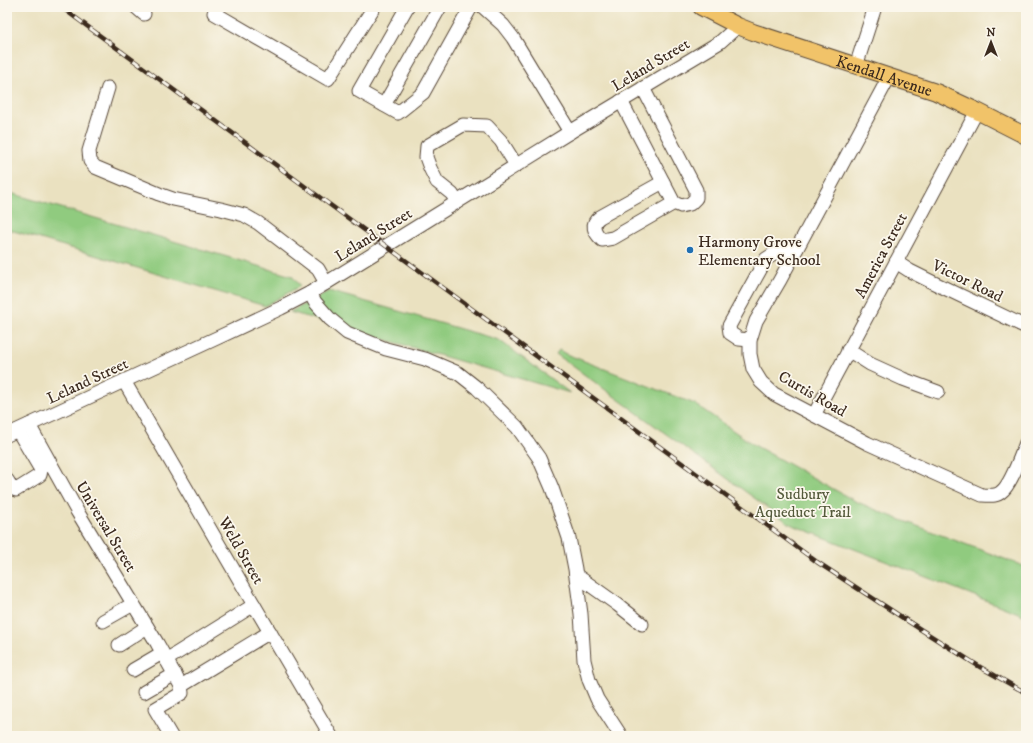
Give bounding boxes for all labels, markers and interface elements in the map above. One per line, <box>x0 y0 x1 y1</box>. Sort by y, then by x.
north arrow <box>971 22 1011 62</box>
text: N <box>986 26 996 40</box>
street label: Leland Street <box>608 34 693 96</box>
street label: Kendall Avenue <box>833 51 935 101</box>
street label: Leland Street <box>331 203 416 266</box>
street label: America Street <box>850 209 912 302</box>
place label: Harmony Grove Elementary School <box>698 232 821 270</box>
marker: Harmony Grove Elementary School <box>685 245 695 255</box>
street label: Victor Road <box>928 255 1006 307</box>
street label: Leland Street <box>44 353 131 408</box>
street label: Curtis Road <box>775 366 850 421</box>
street label: Universal Street <box>71 478 141 576</box>
park label: Sudbury Aqueduct Trail <box>755 484 851 522</box>
street label: Weld Street <box>213 512 268 588</box>

